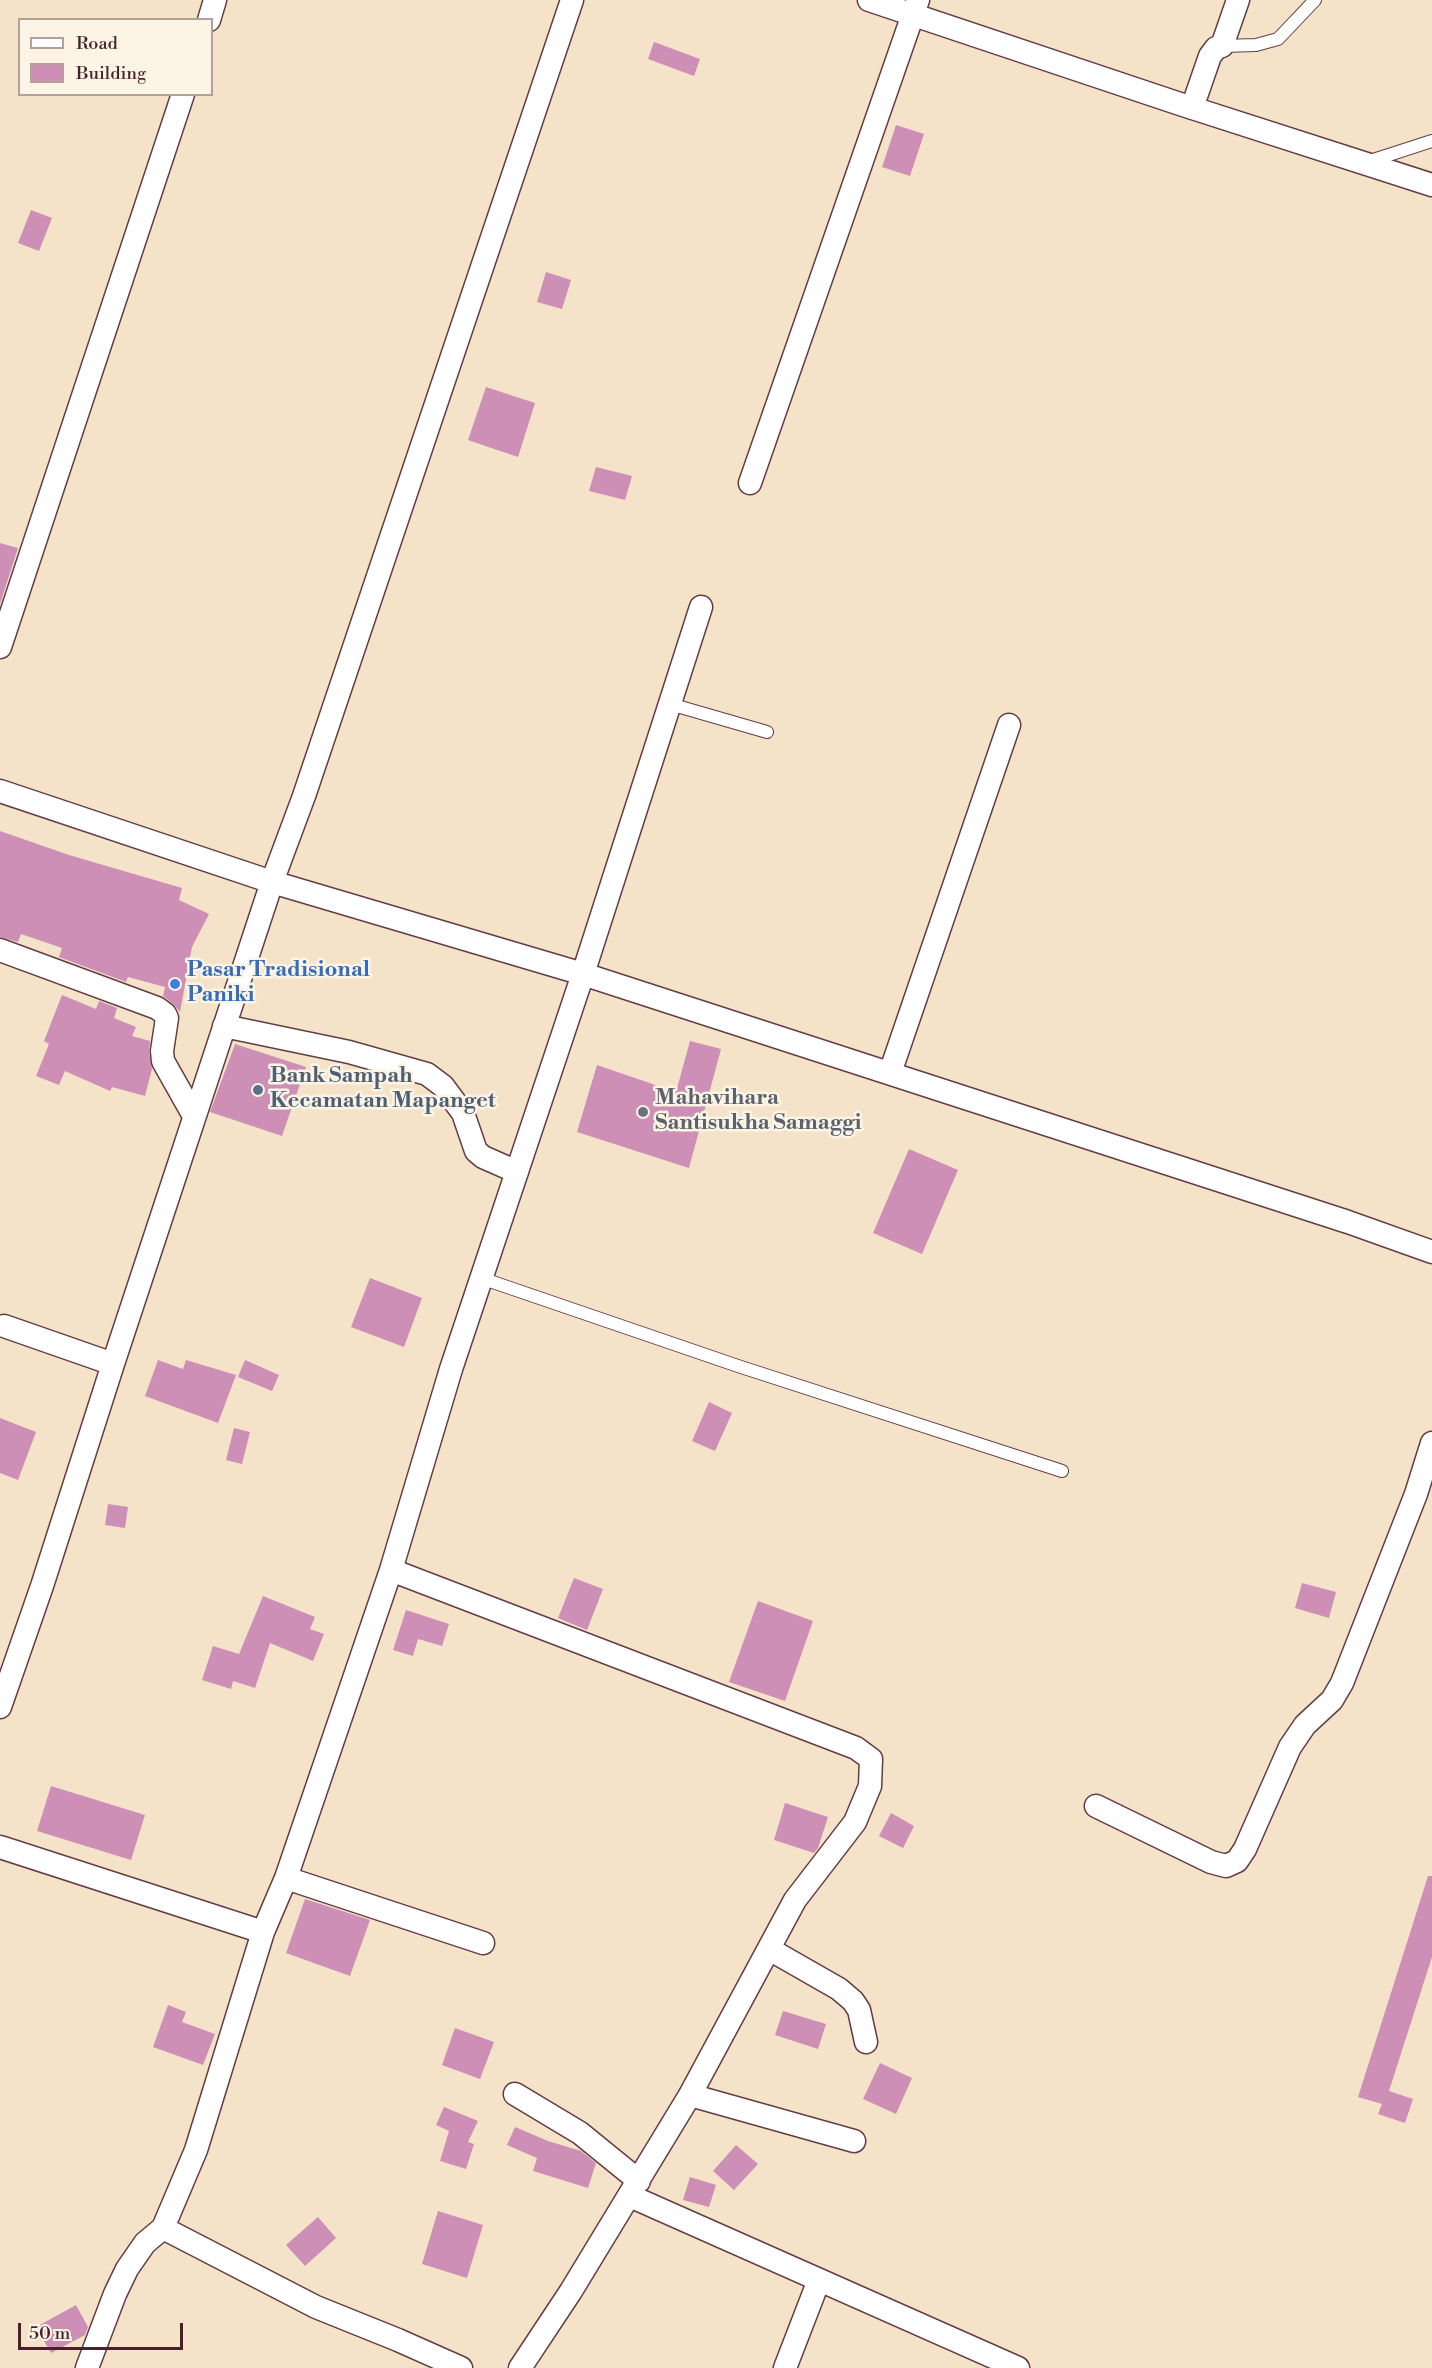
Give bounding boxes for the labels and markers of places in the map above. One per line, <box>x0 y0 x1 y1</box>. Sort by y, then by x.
place label: Pasar Tradisional Paniki <box>187 958 370 1010</box>
marker: Pasar Tradisional Paniki <box>168 977 182 991</box>
place label: Bank Sampah Kecamatan Mapanget <box>270 1064 496 1116</box>
marker: Bank Sampah Kecamatan Mapanget <box>251 1083 265 1097</box>
place label: Mahavihara Santisukha Samaggi <box>655 1086 862 1138</box>
marker: Mahavihara Santisukha Samaggi <box>636 1105 650 1119</box>

